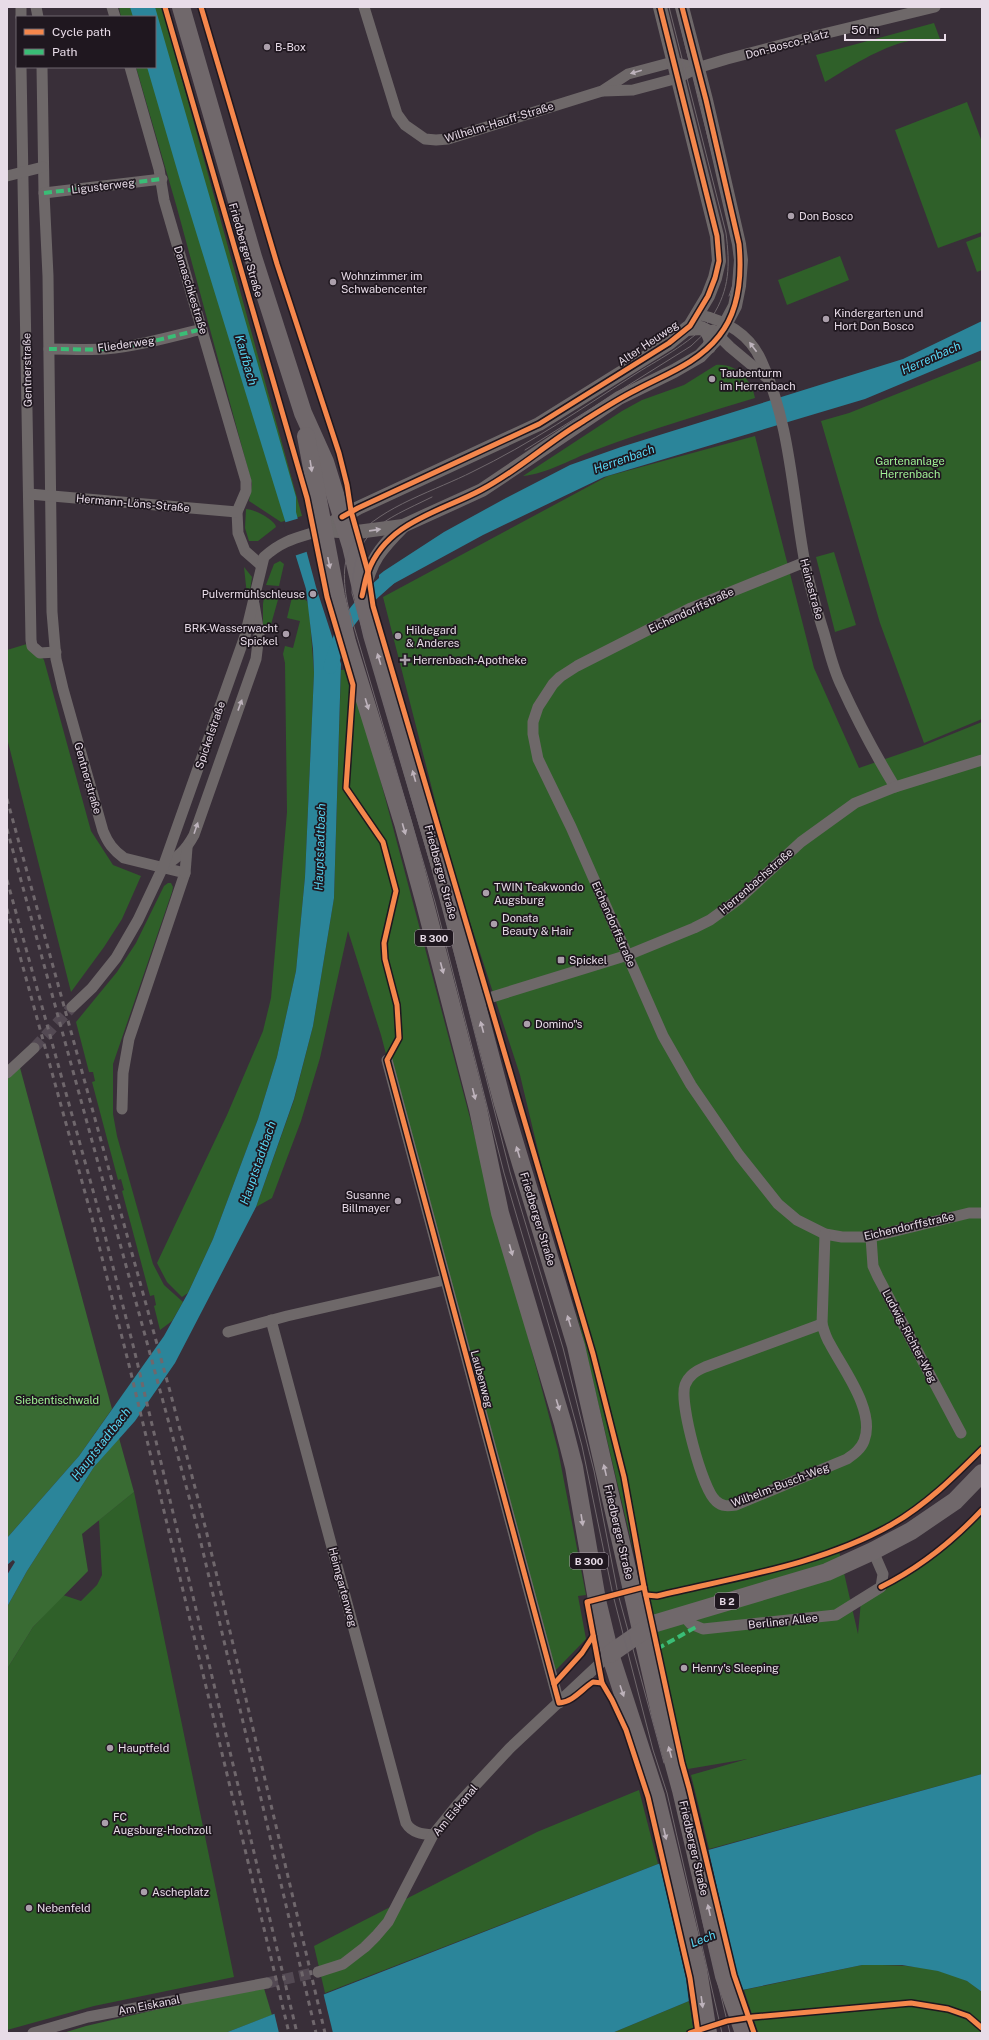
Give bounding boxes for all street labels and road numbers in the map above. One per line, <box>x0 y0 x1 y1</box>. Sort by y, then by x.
street label: Don-Bosco-Platz <box>744 27 830 61</box>
street label: Wilhelm-Hauff-Straße <box>443 100 555 144</box>
street label: Ligusterweg <box>71 176 136 196</box>
street label: Friedberger Straße <box>227 201 265 299</box>
street label: Damaschkestraße <box>172 244 210 336</box>
street label: Alter Heuweg <box>615 318 681 368</box>
street label: Gentnerstraße <box>20 333 34 407</box>
street label: Fliederweg <box>97 334 155 354</box>
street label: Hermann-Löns-Straße <box>76 492 190 514</box>
street label: Heinestraße <box>798 557 826 621</box>
street label: Eichendorffstraße <box>647 585 735 635</box>
street label: Spickelstraße <box>193 700 227 770</box>
street label: Gentnerstraße <box>72 741 104 815</box>
street label: Friedberger Straße <box>423 823 459 921</box>
street label: Herrenbachstraße <box>717 846 795 916</box>
street label: Eichendorffstraße <box>590 879 638 969</box>
road number: B 300 <box>415 930 453 946</box>
street label: Friedberger Straße <box>518 1171 558 1267</box>
street label: Eichendorffstraße <box>863 1210 955 1242</box>
street label: Ludwig-Richter-Weg <box>880 1287 940 1385</box>
street label: Laubenweg <box>469 1349 495 1409</box>
street label: Wilhelm-Busch-Weg <box>729 1461 831 1509</box>
street label: Friedberger Straße <box>602 1483 636 1581</box>
street label: Heimgartenweg <box>327 1546 359 1628</box>
road number: B 300 <box>570 1553 608 1569</box>
road number: B 2 <box>715 1593 739 1609</box>
street label: Berliner Allee <box>748 1611 818 1631</box>
street label: Am Eiskanal <box>430 1782 480 1838</box>
street label: Friedberger Straße <box>677 1799 711 1897</box>
street label: Am Eiskanal <box>117 1993 181 2017</box>

